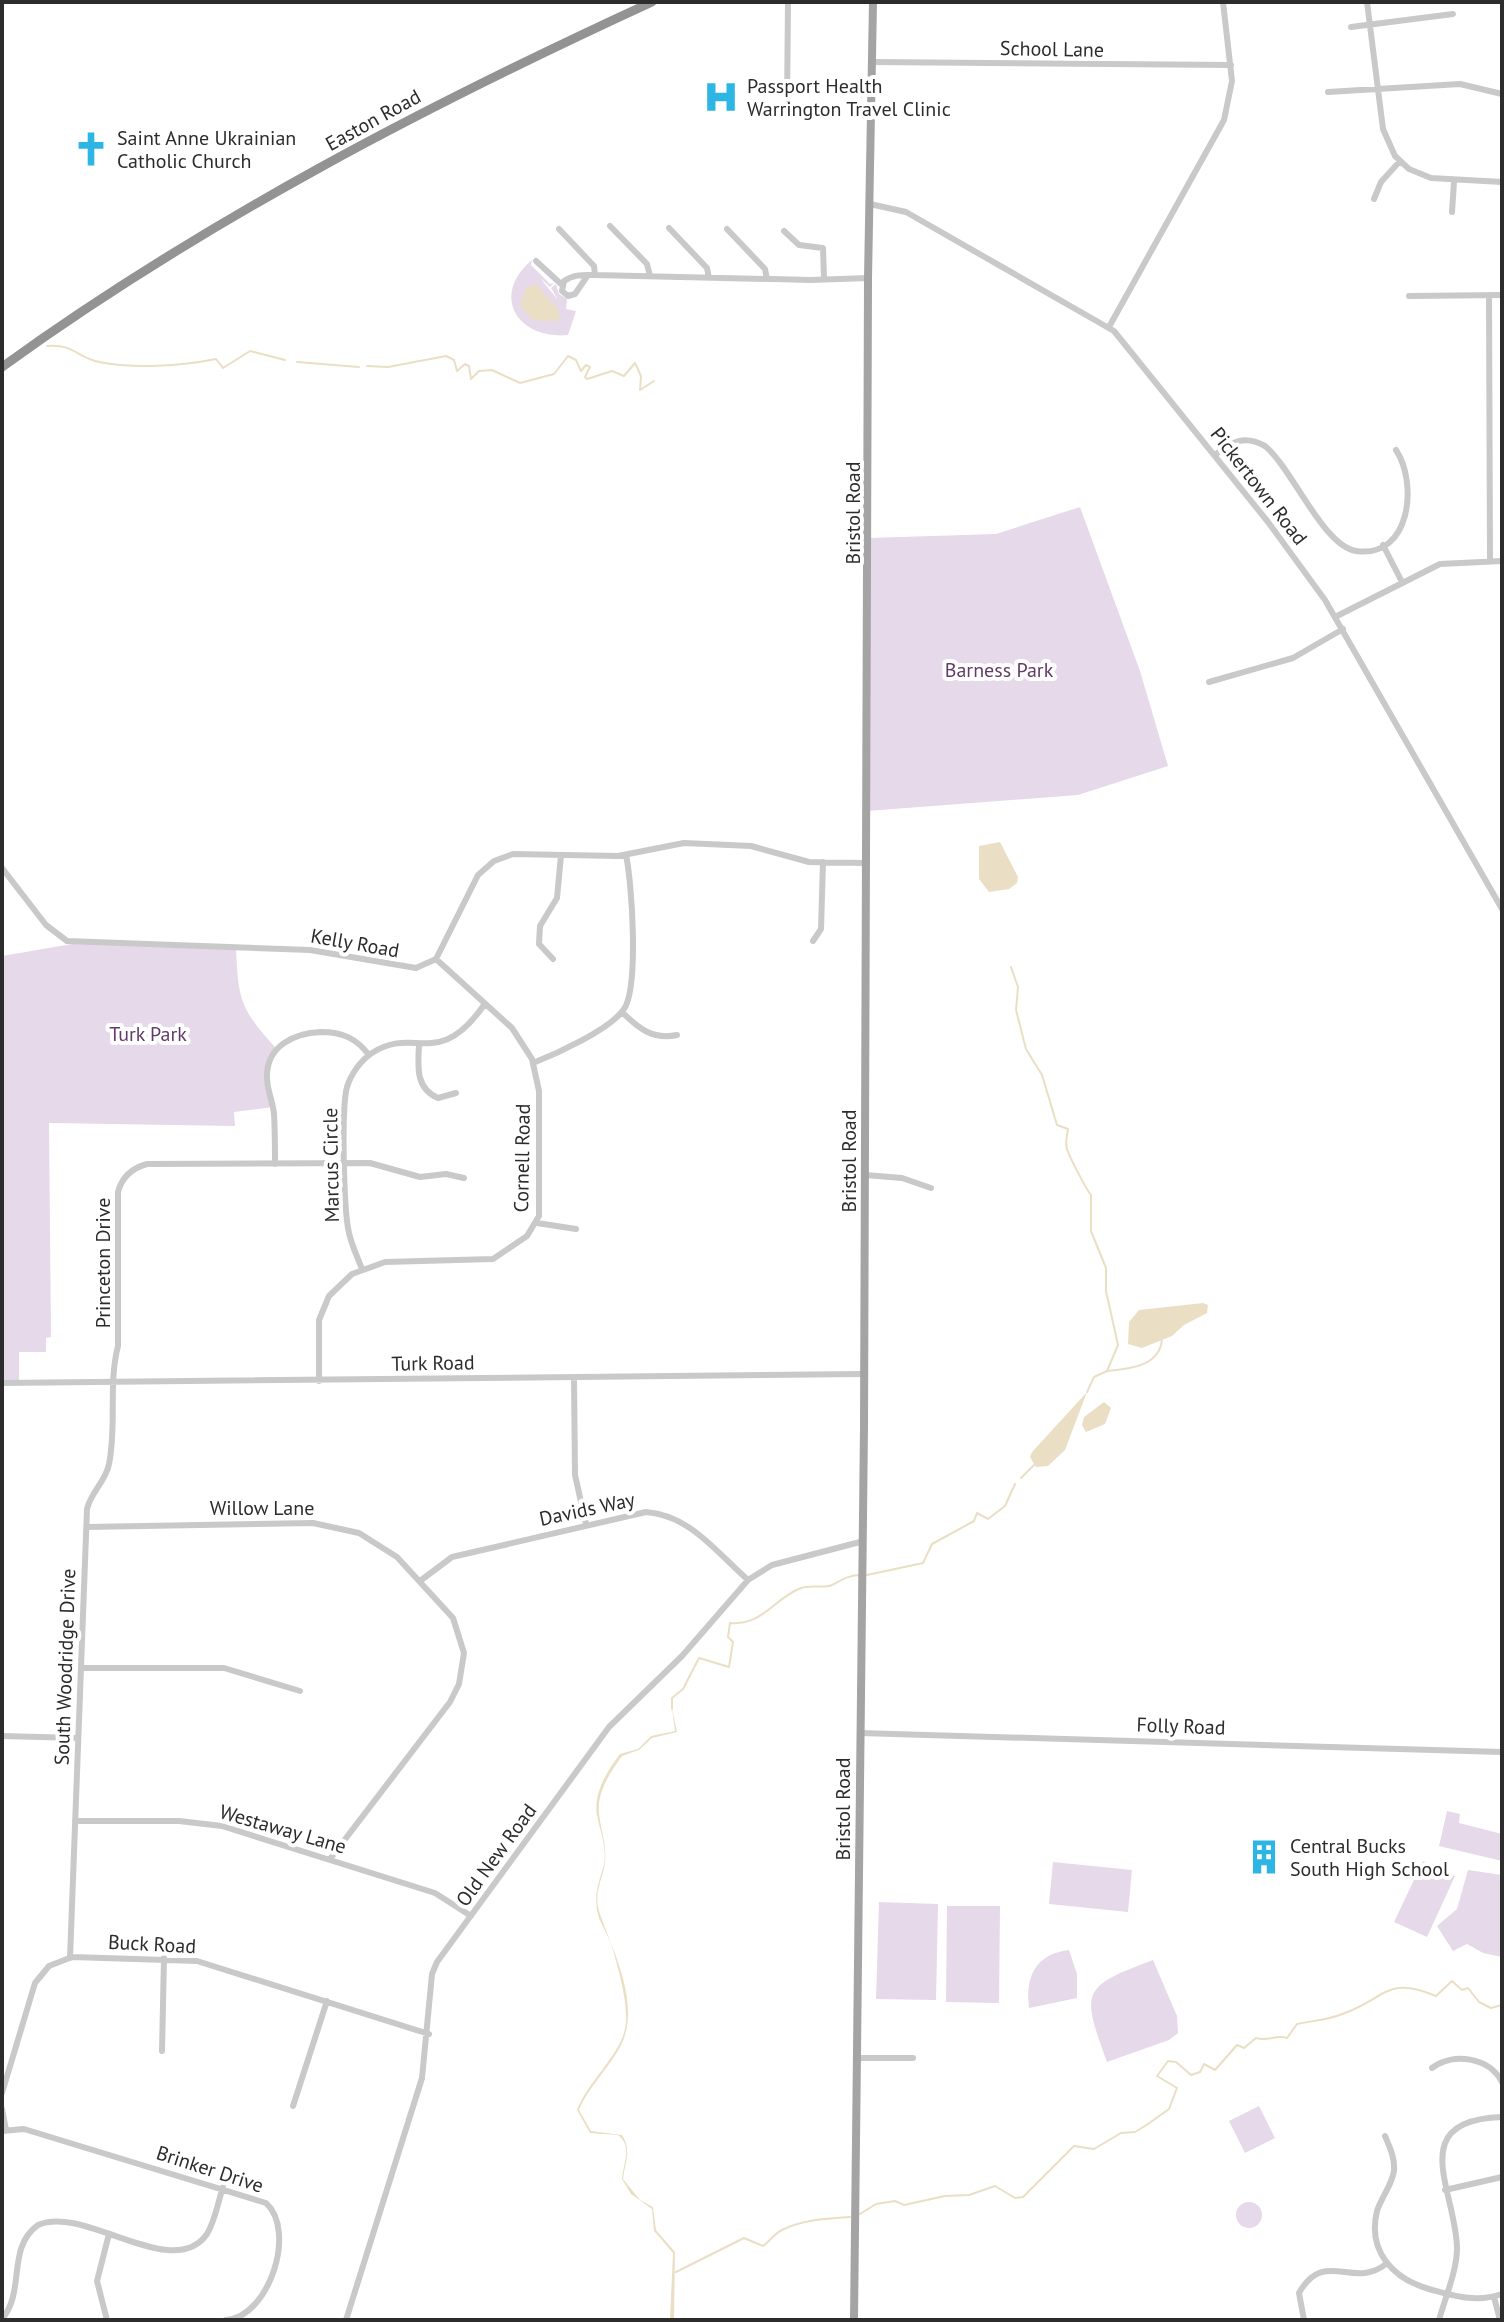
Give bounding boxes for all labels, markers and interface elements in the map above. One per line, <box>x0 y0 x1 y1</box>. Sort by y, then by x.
street label: School Lane <box>1000 35 1104 63</box>
place label: Passport Health Warrington Travel Clinic <box>747 73 951 122</box>
hospital icon: Passport Health Warrington Travel Clinic <box>702 78 740 116</box>
street label: Easton Road <box>321 83 425 157</box>
place label: Saint Anne Ukrainian Catholic Church <box>117 125 296 174</box>
church icon: Saint Anne Ukrainian Catholic Church <box>72 130 110 168</box>
street label: Pickertown Road <box>1205 422 1313 550</box>
street label: Bristol Road <box>840 461 866 565</box>
park label: Barness Park <box>945 657 1054 683</box>
street label: Kelly Road <box>309 922 401 964</box>
park label: Turk Park <box>109 1021 187 1047</box>
street label: Cornell Road <box>508 1103 536 1213</box>
street label: Marcus Circle <box>317 1107 345 1223</box>
street label: Bristol Road <box>836 1109 862 1213</box>
street label: Princeton Drive <box>90 1198 116 1328</box>
street label: Turk Road <box>391 1349 475 1377</box>
street label: Davids Way <box>537 1486 638 1532</box>
street label: Willow Lane <box>210 1495 314 1521</box>
street label: South Woodridge Drive <box>49 1568 81 1766</box>
street label: Folly Road <box>1136 1711 1226 1741</box>
street label: Bristol Road <box>830 1757 856 1861</box>
street label: Old New Road <box>450 1798 542 1912</box>
street label: Westaway Lane <box>217 1799 349 1859</box>
place label: Central Bucks South High School <box>1290 1833 1449 1882</box>
building icon: Central Bucks South High School <box>1245 1838 1283 1876</box>
street label: Buck Road <box>107 1929 197 1959</box>
street label: Brinker Drive <box>153 2139 267 2199</box>

